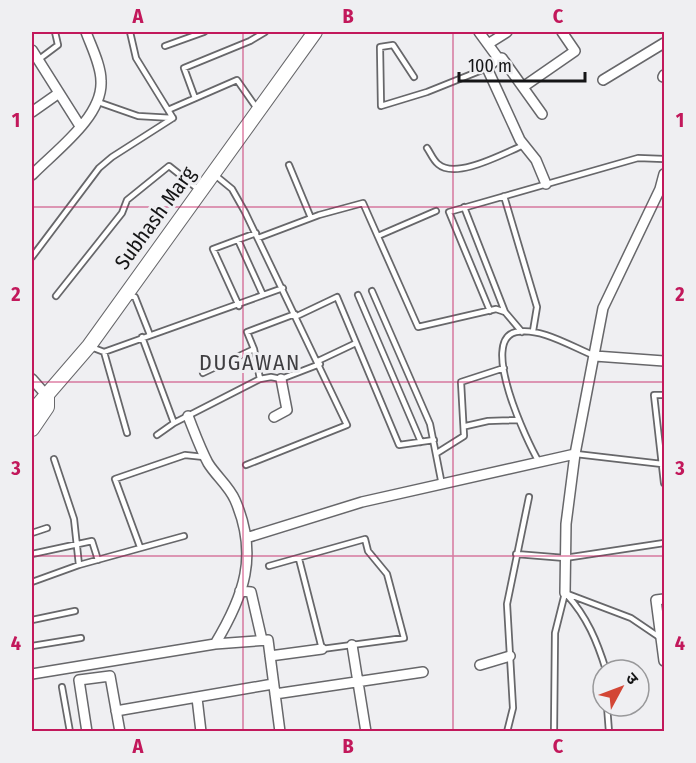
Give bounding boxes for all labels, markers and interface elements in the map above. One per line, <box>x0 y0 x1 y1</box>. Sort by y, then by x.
text: A <box>132 4 145 28</box>
text: B <box>342 4 354 28</box>
text: C <box>553 4 564 28</box>
scale bar <box>459 45 585 83</box>
text: 100 m <box>468 55 512 77</box>
text: 1 <box>12 108 20 132</box>
text: 1 <box>676 108 684 132</box>
street label: Subhash Marg <box>109 161 201 275</box>
text: 2 <box>10 282 21 306</box>
text: 2 <box>674 282 685 306</box>
district label: DUGAWAN <box>199 349 301 376</box>
text: 3 <box>10 456 21 480</box>
text: 3 <box>674 456 685 480</box>
text: 4 <box>11 631 21 655</box>
text: 4 <box>675 631 685 655</box>
north arrow <box>591 658 651 718</box>
text: उ <box>622 669 643 689</box>
text: A <box>132 734 145 758</box>
text: B <box>342 734 354 758</box>
text: C <box>553 734 564 758</box>

